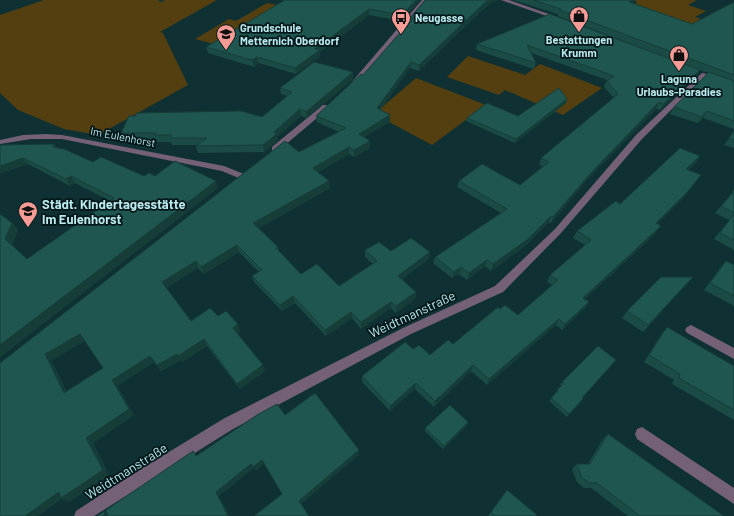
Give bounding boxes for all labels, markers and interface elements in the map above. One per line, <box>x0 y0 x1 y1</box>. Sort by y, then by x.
shop icon: Bestattungen Krumm <box>568 5 590 33</box>
bus stop icon: Neugasse <box>390 7 412 35</box>
place label: Neugasse <box>415 11 463 24</box>
place label: Grundschule Metternich Oberdorf <box>240 21 339 47</box>
school or university icon: Grundschule Metternich Oberdorf <box>215 23 237 51</box>
place label: Bestattungen Krumm <box>546 33 612 59</box>
shop icon: Laguna Urlaubs-Paradies <box>668 44 690 72</box>
place label: Laguna Urlaubs-Paradies <box>637 72 722 98</box>
street label: Im Eulenhorst <box>89 124 157 149</box>
place label: Städt. Kindertagesstätte Im Eulenhorst <box>42 196 186 227</box>
school or university icon: Städt. Kindertagesstätte Im Eulenhorst <box>17 200 39 228</box>
street label: Weidtmanstraße <box>366 287 458 341</box>
street label: Weidtmanstraße <box>82 439 170 503</box>

